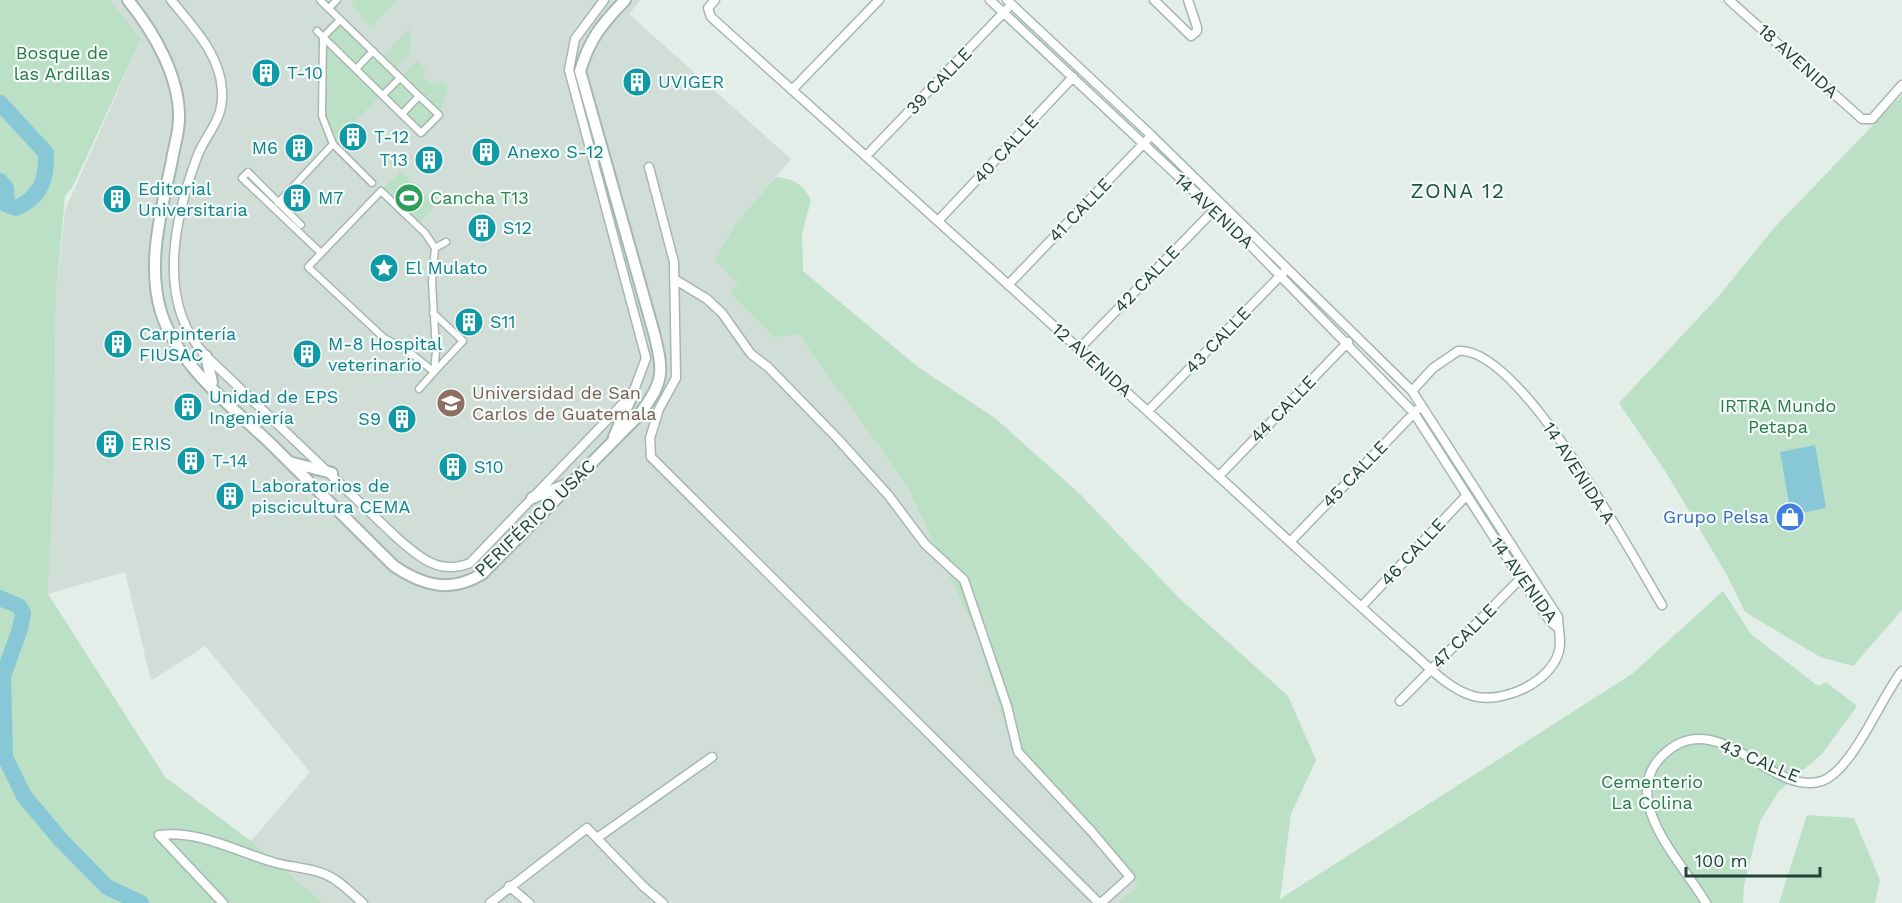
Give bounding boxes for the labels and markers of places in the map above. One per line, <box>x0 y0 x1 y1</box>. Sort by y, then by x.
building icon: T-10 <box>250 57 282 89</box>
place label: T-10 <box>287 62 323 83</box>
building icon: UVIGER <box>621 66 653 98</box>
place label: UVIGER <box>658 71 724 92</box>
building icon: T-12 <box>337 121 369 153</box>
place label: T-12 <box>374 126 409 147</box>
building icon: M6 <box>283 132 315 164</box>
building icon: Anexo S-12 <box>470 136 502 168</box>
place label: M6 <box>252 137 278 158</box>
place label: Anexo S-12 <box>507 141 604 162</box>
building icon: T13 <box>413 144 445 176</box>
place label: T13 <box>380 149 408 170</box>
place label: Editorial Universitaria <box>138 178 248 220</box>
building icon: M7 <box>281 182 313 214</box>
sports icon: Cancha T13 <box>393 182 425 214</box>
building icon: Editorial Universitaria <box>101 183 133 215</box>
place label: M7 <box>318 187 343 208</box>
place label: Cancha T13 <box>430 187 529 208</box>
building icon: S12 <box>466 212 498 244</box>
place label: S12 <box>503 217 532 238</box>
place icon: El Mulato <box>368 252 400 284</box>
place label: El Mulato <box>405 257 488 278</box>
building icon: S11 <box>453 306 485 338</box>
place label: S11 <box>490 311 516 332</box>
place label: Carpintería FIUSAC <box>139 323 236 365</box>
building icon: Carpintería FIUSAC <box>102 328 134 360</box>
place label: M-8 Hospital veterinario <box>328 333 443 375</box>
building icon: M-8 Hospital veterinario <box>291 338 323 370</box>
place label: Universidad de San Carlos de Guatemala <box>472 382 657 424</box>
place label: Unidad de EPS Ingeniería <box>209 386 338 428</box>
school or university icon: Universidad de San Carlos de Guatemala <box>435 387 467 419</box>
building icon: Unidad de EPS Ingeniería <box>172 391 204 423</box>
building icon: S9 <box>386 403 418 435</box>
place label: S9 <box>358 408 381 429</box>
building icon: ERIS <box>94 428 126 460</box>
place label: ERIS <box>131 433 171 454</box>
building icon: T-14 <box>175 445 207 477</box>
place label: T-14 <box>212 450 248 471</box>
building icon: S10 <box>437 451 469 483</box>
place label: S10 <box>474 456 504 477</box>
place label: Laboratorios de piscicultura CEMA <box>251 475 411 517</box>
building icon: Laboratorios de piscicultura CEMA <box>214 480 246 512</box>
shop icon: Grupo Pelsa <box>1774 501 1806 533</box>
place label: Grupo Pelsa <box>1663 506 1769 527</box>

